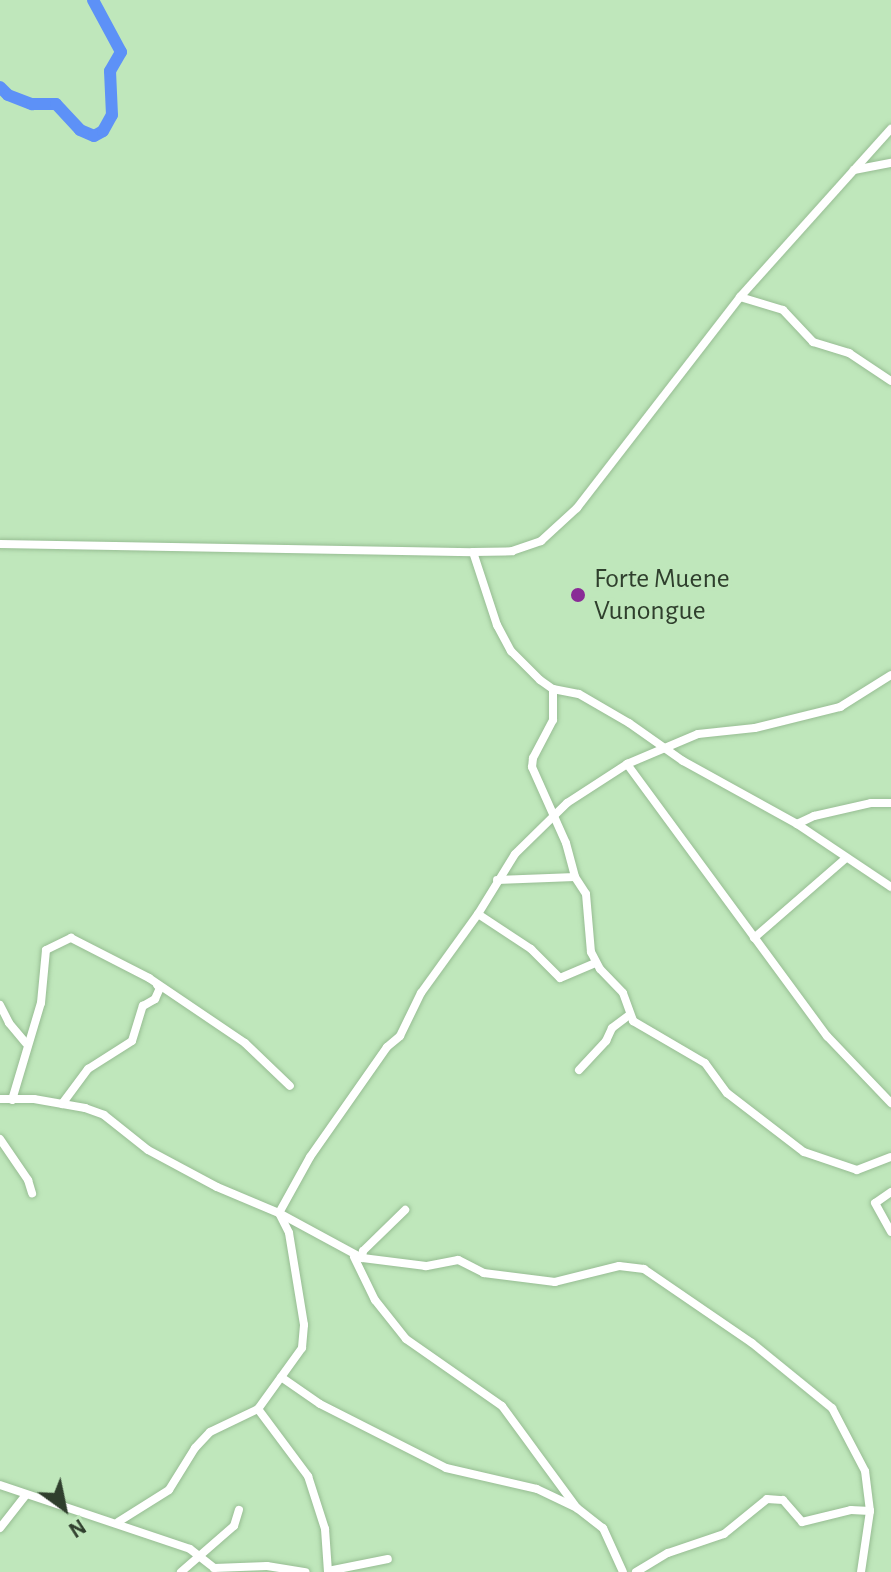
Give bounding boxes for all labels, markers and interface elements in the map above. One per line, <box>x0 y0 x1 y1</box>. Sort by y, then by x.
place label: Forte Muene Vunongue <box>594 562 730 628</box>
marker: Forte Muene Vunongue <box>569 586 587 604</box>
north arrow <box>24 1468 104 1548</box>
text: N <box>65 1515 89 1542</box>

